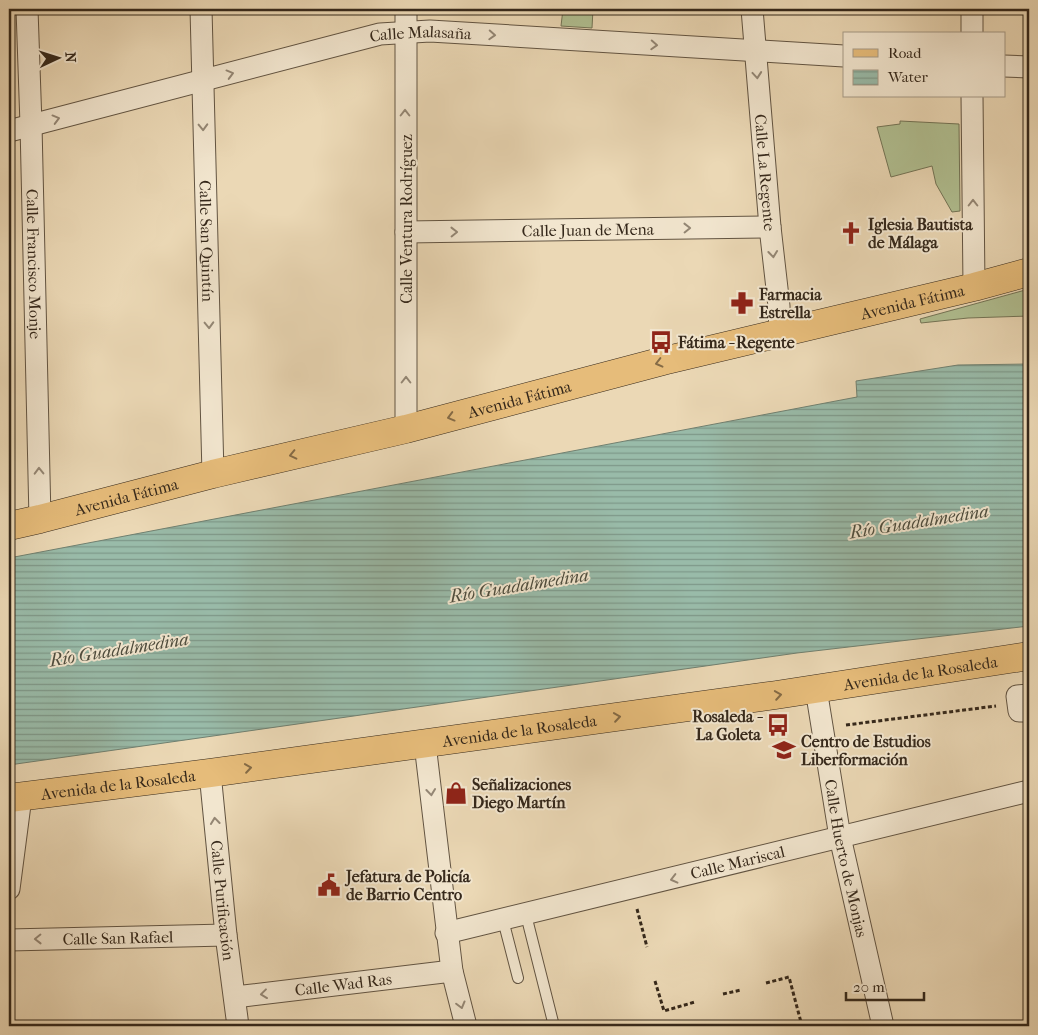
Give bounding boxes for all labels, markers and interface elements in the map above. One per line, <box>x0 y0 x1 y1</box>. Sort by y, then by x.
street label: Calle Malasaña <box>367 21 473 46</box>
one-way arrow <box>489 29 497 40</box>
north arrow <box>32 32 82 82</box>
legend <box>843 32 1006 98</box>
one-way arrow <box>651 39 659 50</box>
text: Road <box>888 44 922 62</box>
text: N <box>62 51 79 63</box>
text: Water <box>887 68 928 86</box>
one-way arrow <box>226 70 234 80</box>
one-way arrow <box>752 71 763 79</box>
one-way arrow <box>400 108 411 116</box>
street label: Calle La Regente <box>751 113 780 232</box>
one-way arrow <box>51 114 60 125</box>
one-way arrow <box>198 124 209 132</box>
street label: Calle Ventura Rodríguez <box>397 134 416 304</box>
street label: Calle San Quintín <box>196 180 218 303</box>
street label: Calle Francisco Monje <box>23 189 45 339</box>
one-way arrow <box>968 199 978 207</box>
place label: Iglesia Bautista de Málaga <box>868 215 973 253</box>
street label: Calle Juan de Mena <box>522 219 655 240</box>
church icon: Iglesia Bautista de Málaga <box>838 220 864 246</box>
one-way arrow <box>684 223 691 233</box>
one-way arrow <box>451 226 459 237</box>
one-way arrow <box>767 250 778 258</box>
street label: Avenida Fátima <box>858 280 967 323</box>
place label: Farmacia Estrella <box>758 285 822 322</box>
pharmacy icon: Farmacia Estrella <box>729 290 755 316</box>
one-way arrow <box>204 322 214 329</box>
bus stop icon: Fátima - Regente <box>648 329 674 355</box>
place label: Fátima - Regente <box>677 333 795 353</box>
one-way arrow <box>656 357 664 367</box>
one-way arrow <box>401 376 411 384</box>
street label: Avenida Fátima <box>465 376 574 422</box>
one-way arrow <box>447 411 456 422</box>
one-way arrow <box>289 449 298 460</box>
one-way arrow <box>34 466 44 474</box>
street label: Avenida Fátima <box>72 474 181 519</box>
water label: Río Guadalmedina <box>847 501 990 544</box>
water label: Río Guadalmedina <box>447 565 590 608</box>
water label: Río Guadalmedina <box>47 629 190 672</box>
street label: Avenida de la Rosaleda <box>841 651 999 694</box>
one-way arrow <box>774 690 782 700</box>
place label: Rosaleda - La Goleta <box>692 707 764 744</box>
street label: Avenida de la Rosaleda <box>440 710 599 751</box>
one-way arrow <box>613 712 621 723</box>
bus stop icon: Rosaleda - La Goleta <box>765 712 791 738</box>
place label: Centro de Estudios Liberformación <box>801 732 931 769</box>
school or university icon: Centro de Estudios Liberformación <box>771 737 797 763</box>
one-way arrow <box>244 763 252 774</box>
street label: Avenida de la Rosaleda <box>39 765 197 804</box>
place label: Señalizaciones Diego Martín <box>472 775 571 813</box>
street label: Calle Huerto de Monjas <box>821 778 872 939</box>
shop icon: Señalizaciones Diego Martín <box>443 780 469 806</box>
one-way arrow <box>425 788 436 796</box>
one-way arrow <box>210 817 221 825</box>
street label: Calle Purificación <box>207 839 239 962</box>
street label: Calle Mariscal <box>688 841 787 883</box>
place label: Jefatura de Policía de Barrio Centro <box>344 867 471 904</box>
public building icon: Jefatura de Policía de Barrio Centro <box>316 872 342 898</box>
one-way arrow <box>669 873 678 884</box>
street label: Calle San Rafael <box>62 927 174 948</box>
one-way arrow <box>33 934 41 945</box>
street label: Calle Wad Ras <box>294 969 393 999</box>
scale bar <box>846 970 923 1002</box>
text: 20 m <box>853 978 885 996</box>
one-way arrow <box>260 988 268 999</box>
one-way arrow <box>455 1000 465 1008</box>

